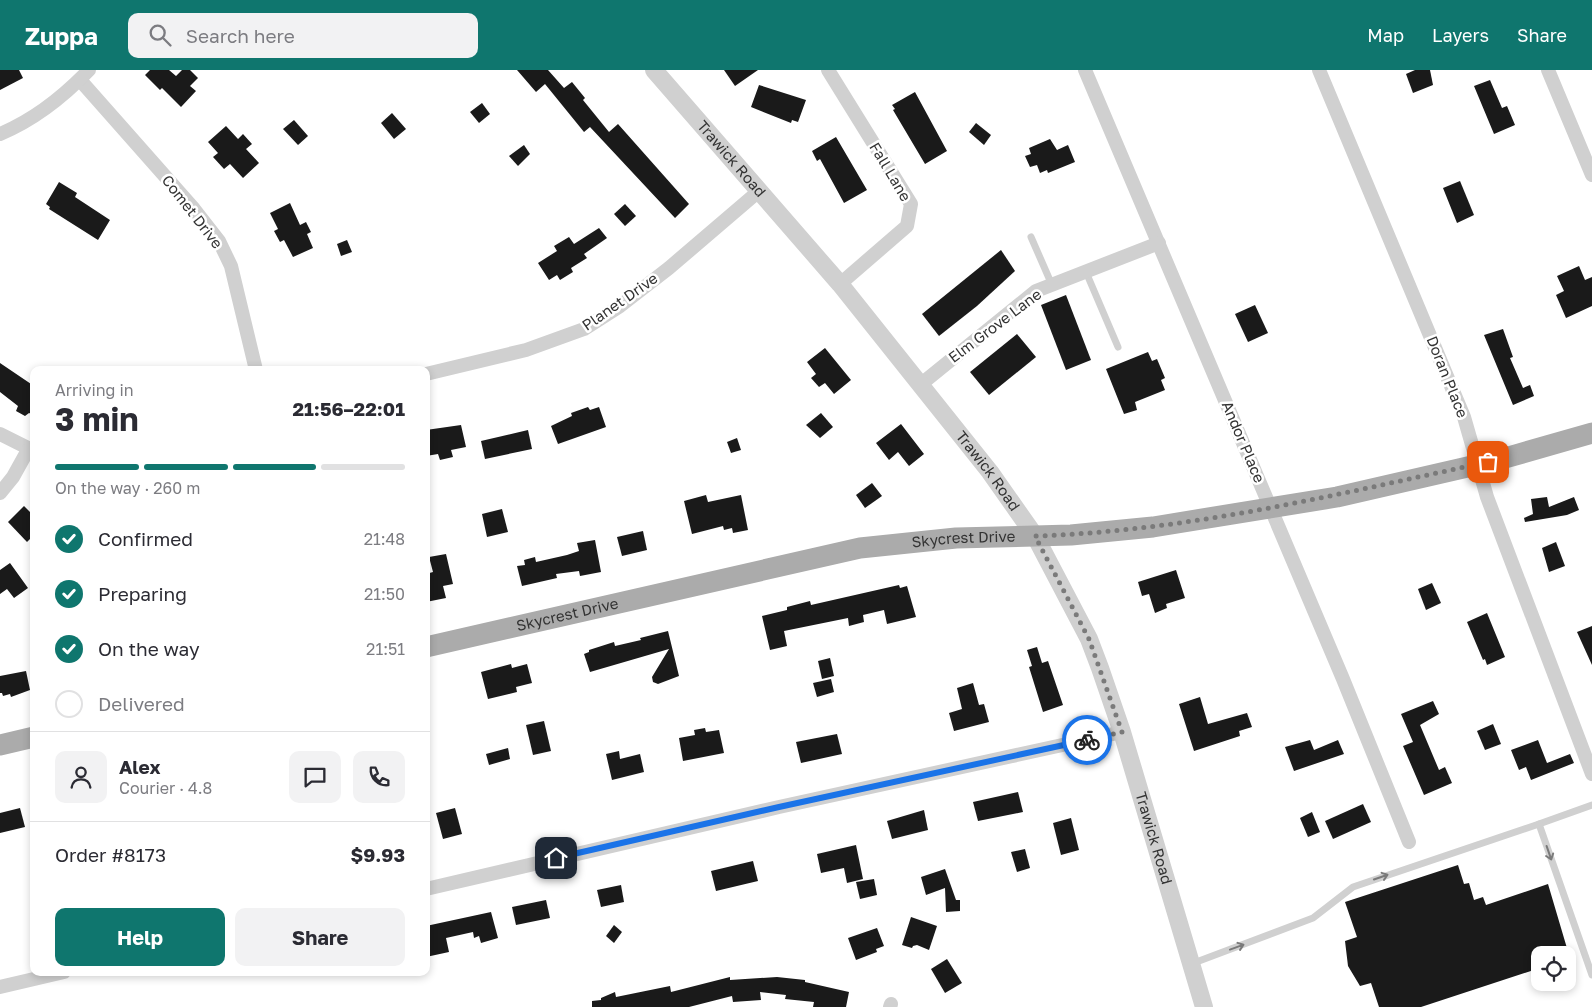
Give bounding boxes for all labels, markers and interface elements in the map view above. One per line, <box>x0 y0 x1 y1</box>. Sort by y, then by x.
search box <box>128 13 478 58</box>
text: Zuppa <box>25 21 98 50</box>
icon: search <box>146 21 174 49</box>
text: Search here <box>186 24 295 47</box>
text: Map <box>1367 24 1404 46</box>
text: Layers <box>1432 24 1489 46</box>
text: Share <box>1517 24 1567 46</box>
street label: Trawick Road <box>694 116 770 200</box>
street label: Fall Lane <box>866 139 916 204</box>
street label: Comet Drive <box>159 171 227 252</box>
street label: Planet Drive <box>578 268 661 334</box>
street label: Elm Grove Lane <box>944 284 1045 366</box>
street label: Doran Place <box>1423 333 1473 420</box>
text: Arriving in <box>55 380 134 400</box>
text: 21:56–22:01 <box>292 397 405 420</box>
street label: Andor Place <box>1219 398 1269 485</box>
text: 3 min <box>55 400 139 438</box>
street label: Trawick Road <box>953 427 1024 514</box>
pin <box>1467 441 1509 483</box>
icon: bag <box>1474 448 1502 476</box>
text: On the way · 260 m <box>55 478 200 498</box>
icon: check <box>55 525 83 553</box>
street label: Skycrest Drive <box>911 526 1016 551</box>
text: Confirmed <box>98 527 193 550</box>
text: 21:48 <box>364 529 405 549</box>
icon: check <box>55 580 83 608</box>
text: Preparing <box>98 582 187 605</box>
text: 21:50 <box>364 584 405 604</box>
street label: Skycrest Drive <box>514 593 620 634</box>
icon: check <box>55 635 83 663</box>
text: On the way <box>98 637 200 660</box>
text: 21:51 <box>366 639 405 659</box>
text: Delivered <box>98 692 185 715</box>
courier <box>1062 715 1112 765</box>
icon: bike <box>1073 726 1101 754</box>
button: person <box>55 751 107 803</box>
button: chat <box>289 751 341 803</box>
button: phone <box>353 751 405 803</box>
text: Alex <box>119 755 160 778</box>
text: Courier · 4.8 <box>119 778 212 798</box>
street label: Trawick Road <box>1132 790 1177 886</box>
pin <box>535 837 577 879</box>
text: Order #8173 <box>55 843 166 866</box>
text: $9.93 <box>350 843 405 866</box>
icon: home <box>542 844 570 872</box>
one-way arrow <box>1545 844 1554 860</box>
one-way arrow <box>1373 872 1389 881</box>
button: Help <box>55 908 225 966</box>
button: Share <box>235 908 405 966</box>
one-way arrow <box>1229 942 1244 951</box>
map controls <box>1531 946 1576 991</box>
button: locate <box>1531 946 1576 991</box>

